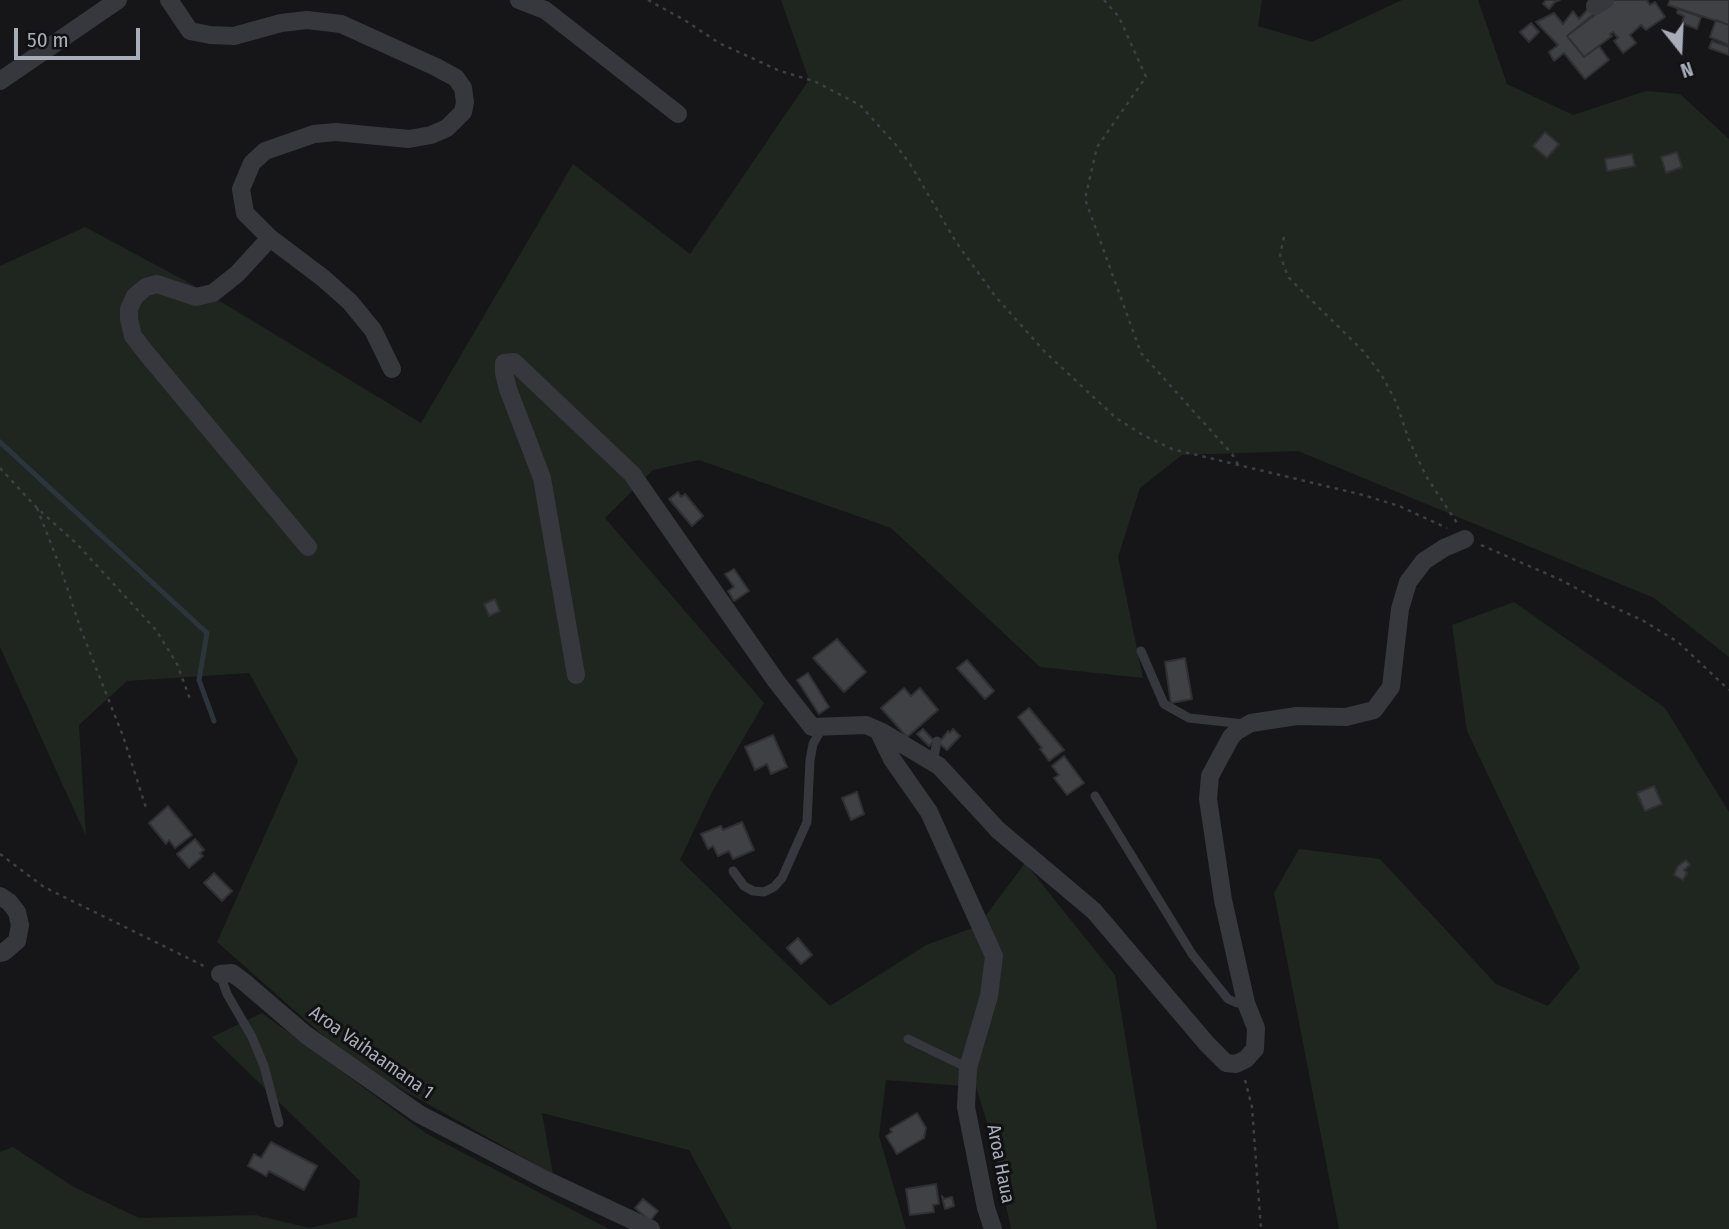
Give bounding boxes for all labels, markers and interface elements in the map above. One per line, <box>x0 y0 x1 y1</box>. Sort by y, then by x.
scale bar <box>18 14 144 58</box>
north arrow <box>1645 14 1715 84</box>
text: 50 m <box>27 27 69 53</box>
text: N <box>1678 57 1696 82</box>
street label: Aroa Vaihaamana 1 <box>305 1002 437 1104</box>
street label: Aroa Haua <box>981 1123 1019 1205</box>

